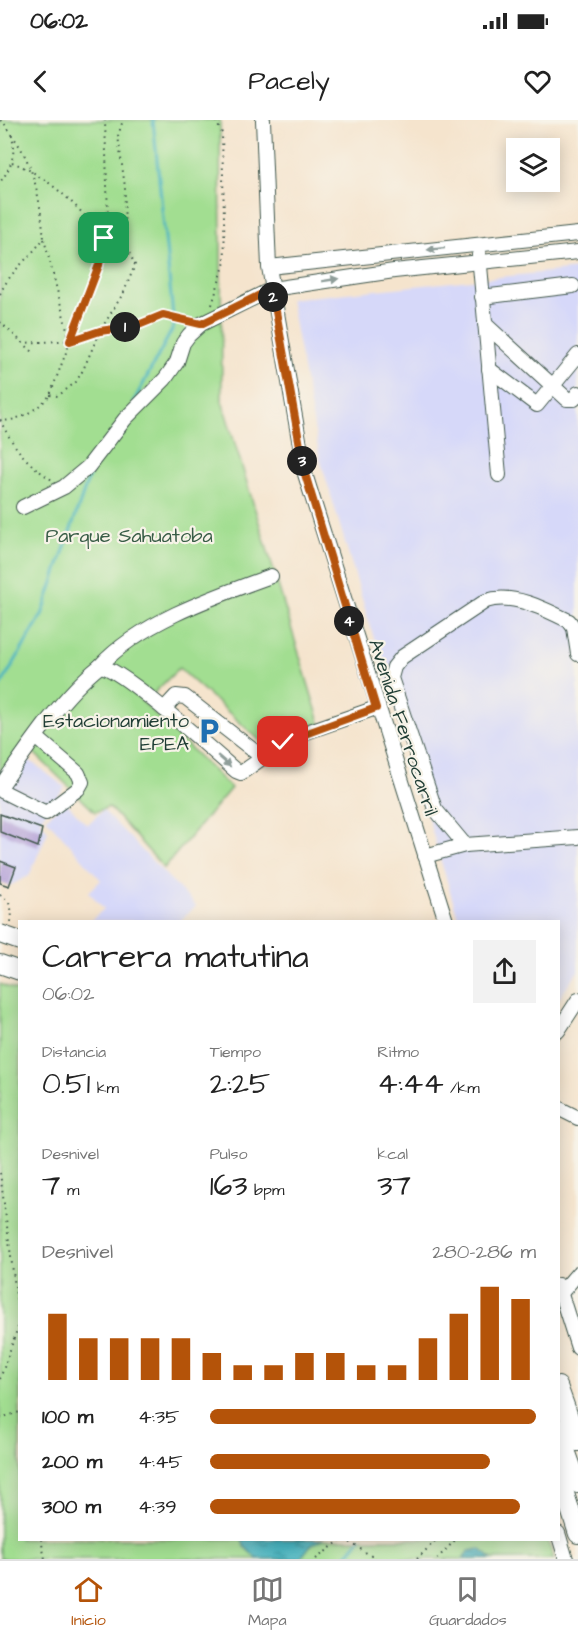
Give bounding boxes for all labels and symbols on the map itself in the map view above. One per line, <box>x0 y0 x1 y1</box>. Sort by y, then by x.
pin <box>78 212 129 263</box>
one-way arrow <box>427 244 446 254</box>
one-way arrow <box>320 276 339 285</box>
pin: 2 <box>258 282 288 312</box>
pin: 1 <box>110 312 140 342</box>
pin: 3 <box>287 446 317 476</box>
park label: Parque Sahuatoba <box>45 522 213 550</box>
pin: 4 <box>334 606 364 636</box>
street label: Avenida Ferrocarril <box>361 635 445 819</box>
place label: Estacionamiento EPEA <box>43 707 189 758</box>
parking icon: Estacionamiento EPEA <box>194 716 224 746</box>
pin <box>257 716 308 767</box>
one-way arrow <box>216 754 231 767</box>

